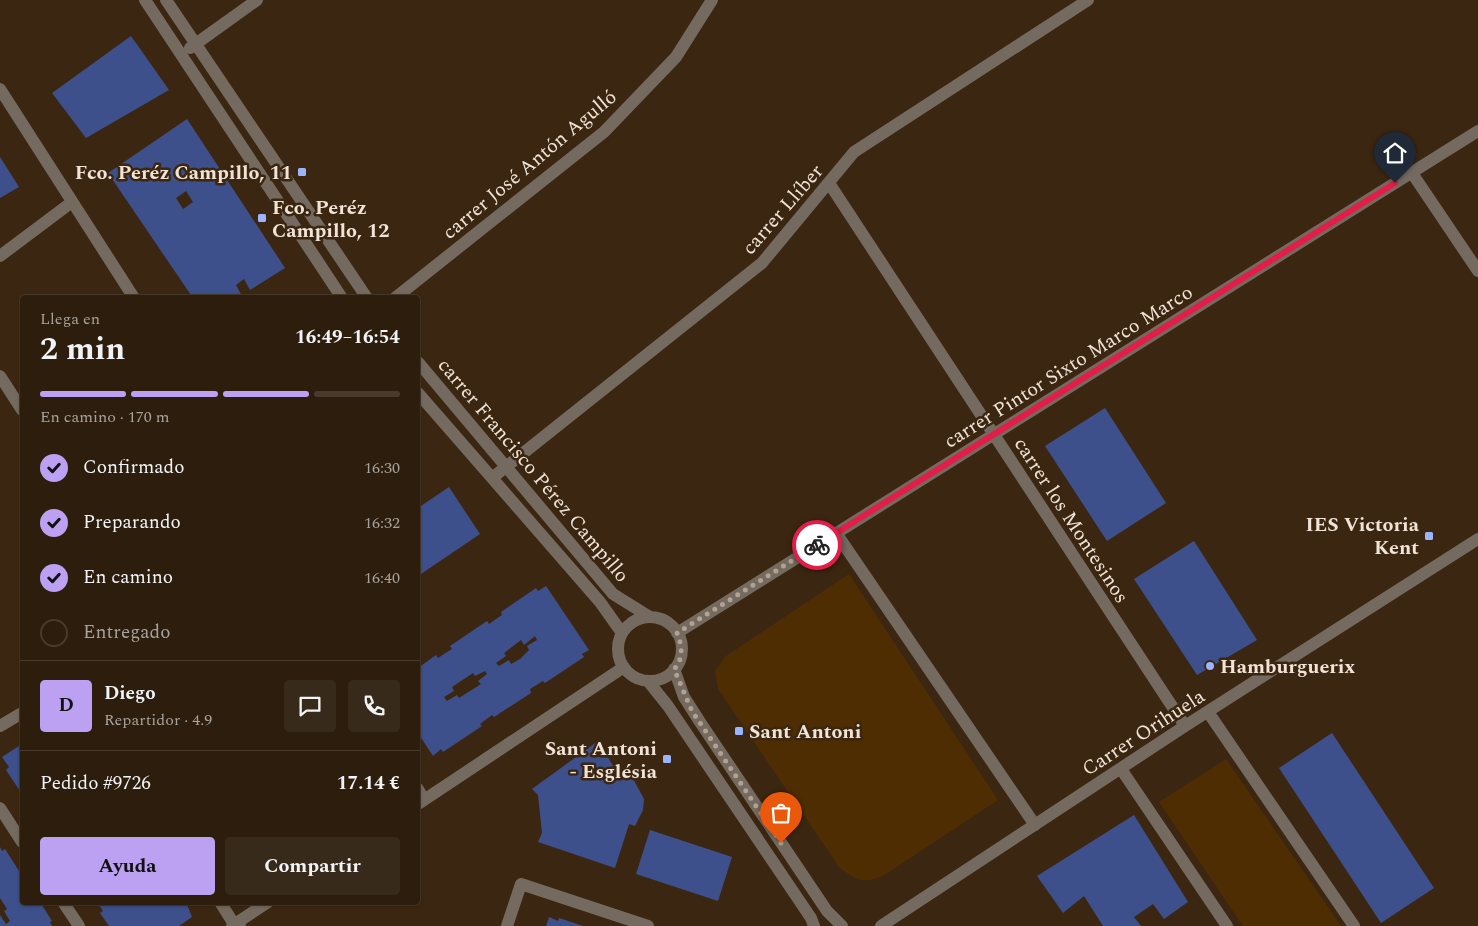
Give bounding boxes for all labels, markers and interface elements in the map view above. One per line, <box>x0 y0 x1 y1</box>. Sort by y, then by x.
street label: carrer José Antón Agulló <box>436 83 623 247</box>
pin <box>1374 132 1416 183</box>
icon: home <box>1381 139 1409 167</box>
place label: Fco. Peréz Campillo, 11 <box>75 158 292 188</box>
street label: carrer Llíber <box>735 158 831 262</box>
marker: Fco. Peréz Campillo, 11 <box>296 166 308 178</box>
place label: Fco. Peréz Campillo, 12 <box>272 193 390 246</box>
marker: Fco. Peréz Campillo, 12 <box>256 212 268 224</box>
street label: carrer Pintor Sixto Marco Marco <box>938 278 1199 456</box>
text: Llega en <box>40 307 100 331</box>
text: 16:49–16:54 <box>295 323 400 352</box>
text: 2 min <box>40 325 125 374</box>
street label: carrer Francisco Pérez Campillo <box>430 352 636 589</box>
text: En camino · 170 m <box>40 405 170 429</box>
street label: carrer los Montesinos <box>1006 432 1136 609</box>
text: Confirmado <box>83 453 184 482</box>
icon: check <box>40 454 68 482</box>
text: 16:30 <box>364 456 400 480</box>
text: Preparando <box>83 508 181 537</box>
icon: check <box>40 509 68 537</box>
place label: IES Victoria Kent <box>1305 510 1420 563</box>
text: 16:32 <box>364 511 400 535</box>
courier <box>792 520 842 570</box>
marker: IES Victoria Kent <box>1423 530 1435 542</box>
icon: bike <box>803 531 831 559</box>
text: En camino <box>83 563 173 592</box>
icon: check <box>40 564 68 592</box>
text: 16:40 <box>364 566 400 590</box>
text: Entregado <box>83 618 170 647</box>
place label: Hamburguerix <box>1220 652 1355 682</box>
marker: Hamburguerix <box>1204 660 1216 672</box>
text: Diego <box>104 679 156 708</box>
button: chat <box>284 680 336 732</box>
button: phone <box>348 680 400 732</box>
street label: Carrer Orihuela <box>1076 682 1211 784</box>
text: D <box>58 691 74 720</box>
text: Repartidor · 4.9 <box>104 708 212 732</box>
place label: Sant Antoni <box>749 717 861 747</box>
marker: Sant Antoni <box>733 725 745 737</box>
place label: Sant Antoni - Església <box>545 734 658 787</box>
marker: Sant Antoni - Església <box>661 753 673 765</box>
text: Pedido #9726 <box>40 769 151 798</box>
text: 17.14 € <box>337 769 400 798</box>
pin <box>760 792 802 843</box>
icon: bag <box>767 799 795 827</box>
button: Ayuda <box>40 837 215 895</box>
button: Compartir <box>225 837 400 895</box>

